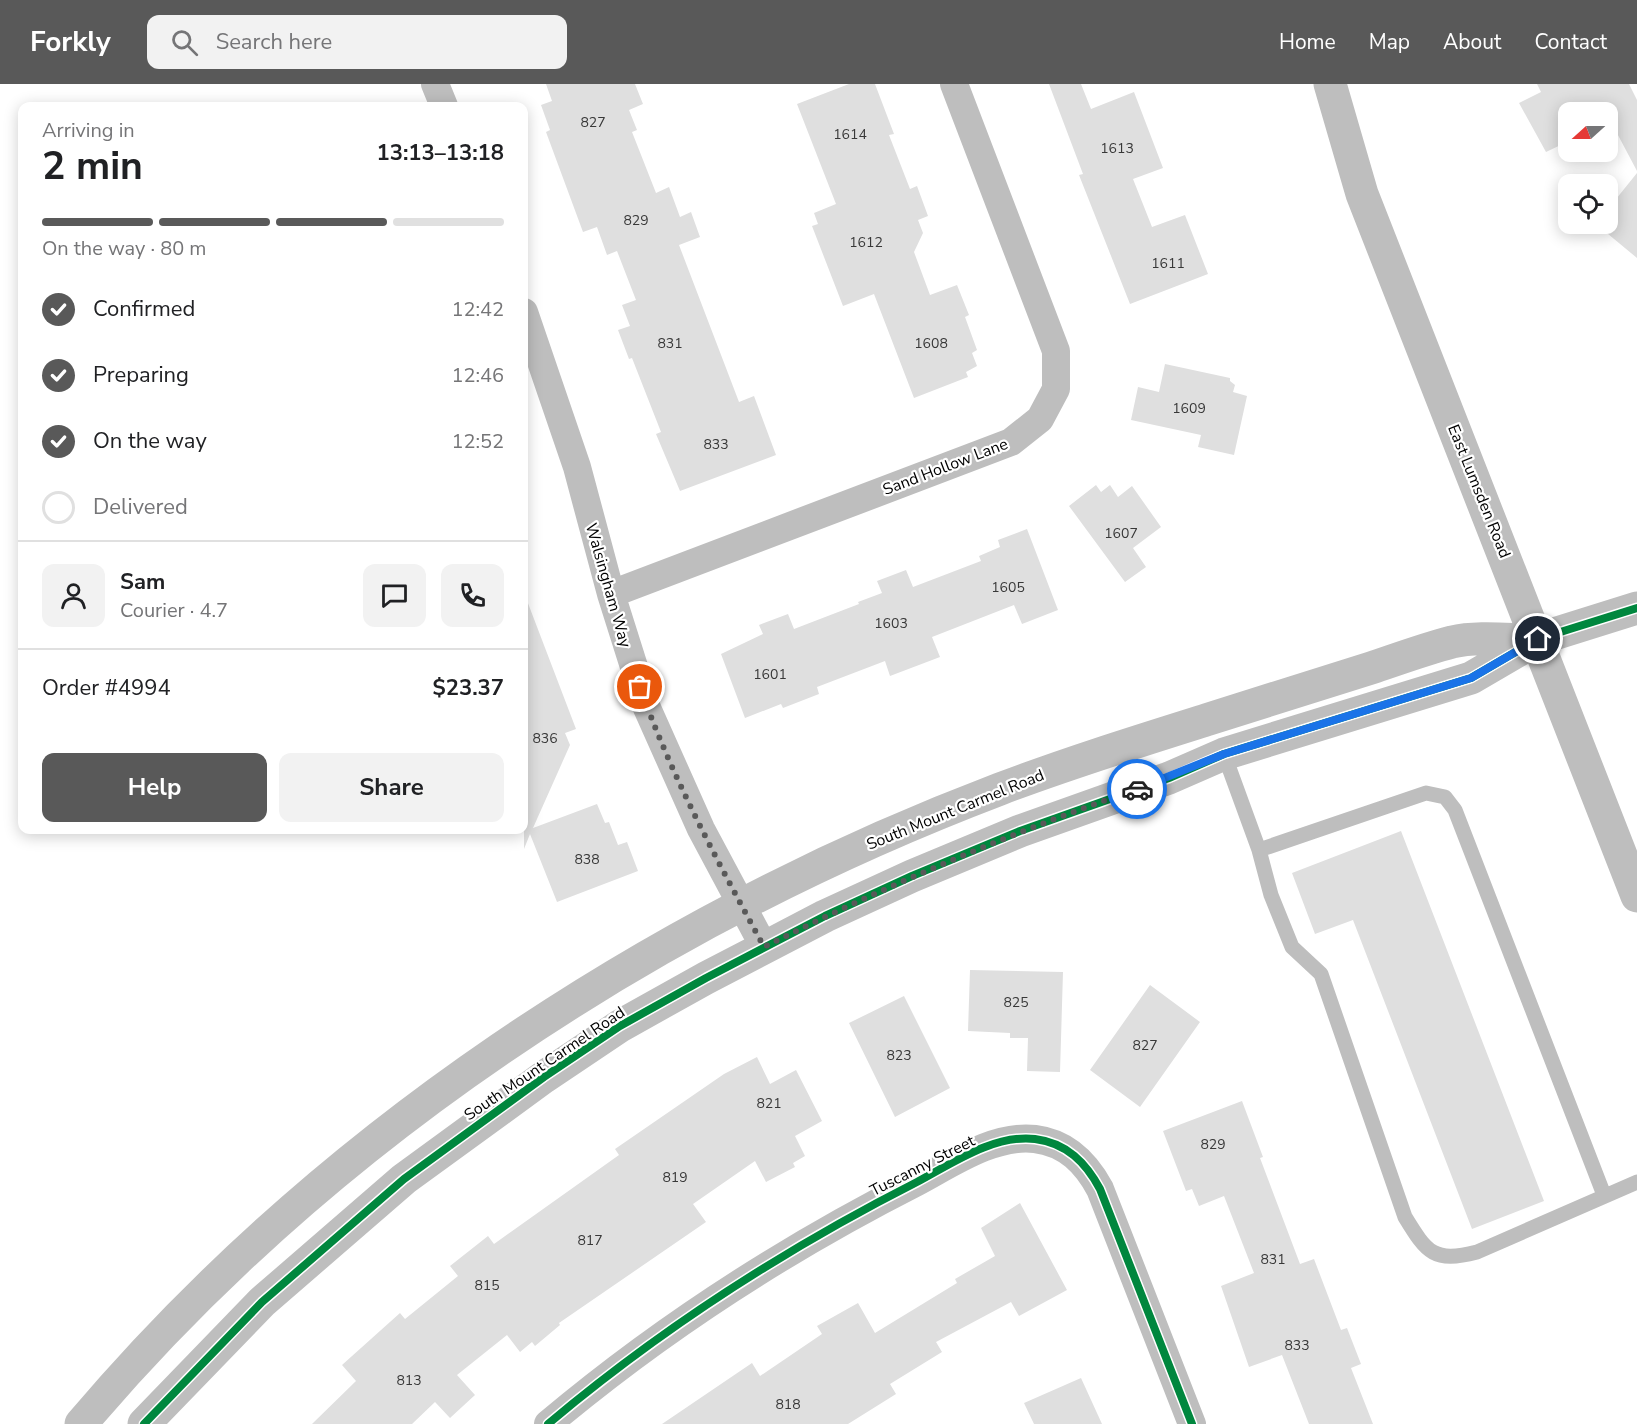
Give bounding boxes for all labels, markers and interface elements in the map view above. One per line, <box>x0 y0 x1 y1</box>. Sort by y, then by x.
search box <box>147 15 567 69</box>
text: Forkly <box>30 23 111 61</box>
icon: search <box>168 26 201 59</box>
text: Search here <box>216 27 332 57</box>
text: Home <box>1279 28 1336 56</box>
text: Map <box>1369 28 1410 56</box>
text: About <box>1443 28 1501 56</box>
text: Contact <box>1534 28 1607 56</box>
north arrow <box>1558 102 1618 162</box>
map controls <box>1558 102 1618 234</box>
house number: 827 <box>580 113 606 132</box>
text: Arriving in <box>42 117 135 144</box>
house number: 1614 <box>833 125 867 144</box>
text: 13:13–13:18 <box>376 138 504 168</box>
house number: 1613 <box>1100 139 1134 158</box>
text: 2 min <box>42 140 143 193</box>
button: locate <box>1558 174 1618 234</box>
house number: 829 <box>623 211 649 230</box>
house number: 1612 <box>849 233 883 252</box>
text: On the way · 80 m <box>42 235 206 262</box>
house number: 1611 <box>1151 254 1185 273</box>
icon: check <box>42 293 75 326</box>
text: Confirmed <box>93 294 195 324</box>
text: 12:42 <box>451 296 504 323</box>
house number: 831 <box>657 334 683 353</box>
house number: 1608 <box>914 334 948 353</box>
icon: check <box>42 359 75 392</box>
text: Preparing <box>93 360 189 390</box>
text: 12:46 <box>451 362 504 389</box>
house number: 1609 <box>1172 399 1206 418</box>
street label: East Lumsden Road <box>1442 421 1516 561</box>
icon: check <box>42 425 75 458</box>
text: On the way <box>93 426 207 456</box>
text: 12:52 <box>451 428 504 455</box>
street label: Sand Hollow Lane <box>880 433 1011 501</box>
house number: 833 <box>703 435 729 454</box>
text: Delivered <box>93 492 188 522</box>
street label: Walsingham Way <box>580 521 637 651</box>
house number: 1607 <box>1104 524 1138 543</box>
button: person <box>42 564 105 627</box>
button: chat <box>363 564 426 627</box>
button: phone <box>441 564 504 627</box>
text: Sam <box>120 567 165 597</box>
house number: 1605 <box>991 578 1025 597</box>
text: Courier · 4.7 <box>120 597 228 624</box>
pin <box>1512 613 1563 664</box>
house number: 1603 <box>874 614 908 633</box>
icon: home <box>1521 622 1554 655</box>
pin <box>614 661 665 712</box>
house number: 1601 <box>753 665 787 684</box>
icon: bag <box>623 670 656 703</box>
text: Order #4994 <box>42 673 171 703</box>
text: $23.37 <box>433 673 504 703</box>
house number: 836 <box>532 729 558 748</box>
button: Help <box>42 753 267 822</box>
button: Share <box>279 753 504 822</box>
courier <box>1107 759 1167 819</box>
street label: South Mount Carmel Road <box>863 764 1048 856</box>
icon: car <box>1121 773 1154 806</box>
house number: 838 <box>574 850 600 869</box>
house number: 825 <box>1003 993 1029 1012</box>
street label: South Mount Carmel Road <box>460 1002 629 1126</box>
house number: 827 <box>1132 1036 1158 1055</box>
house number: 823 <box>886 1046 912 1065</box>
house number: 821 <box>756 1094 782 1113</box>
street label: Tuscanny Street <box>866 1130 979 1202</box>
house number: 829 <box>1200 1135 1226 1154</box>
house number: 819 <box>662 1168 688 1187</box>
house number: 817 <box>577 1231 603 1250</box>
house number: 831 <box>1260 1250 1286 1269</box>
house number: 815 <box>474 1276 500 1295</box>
house number: 833 <box>1284 1336 1310 1355</box>
house number: 813 <box>396 1371 422 1390</box>
house number: 818 <box>775 1395 801 1414</box>

